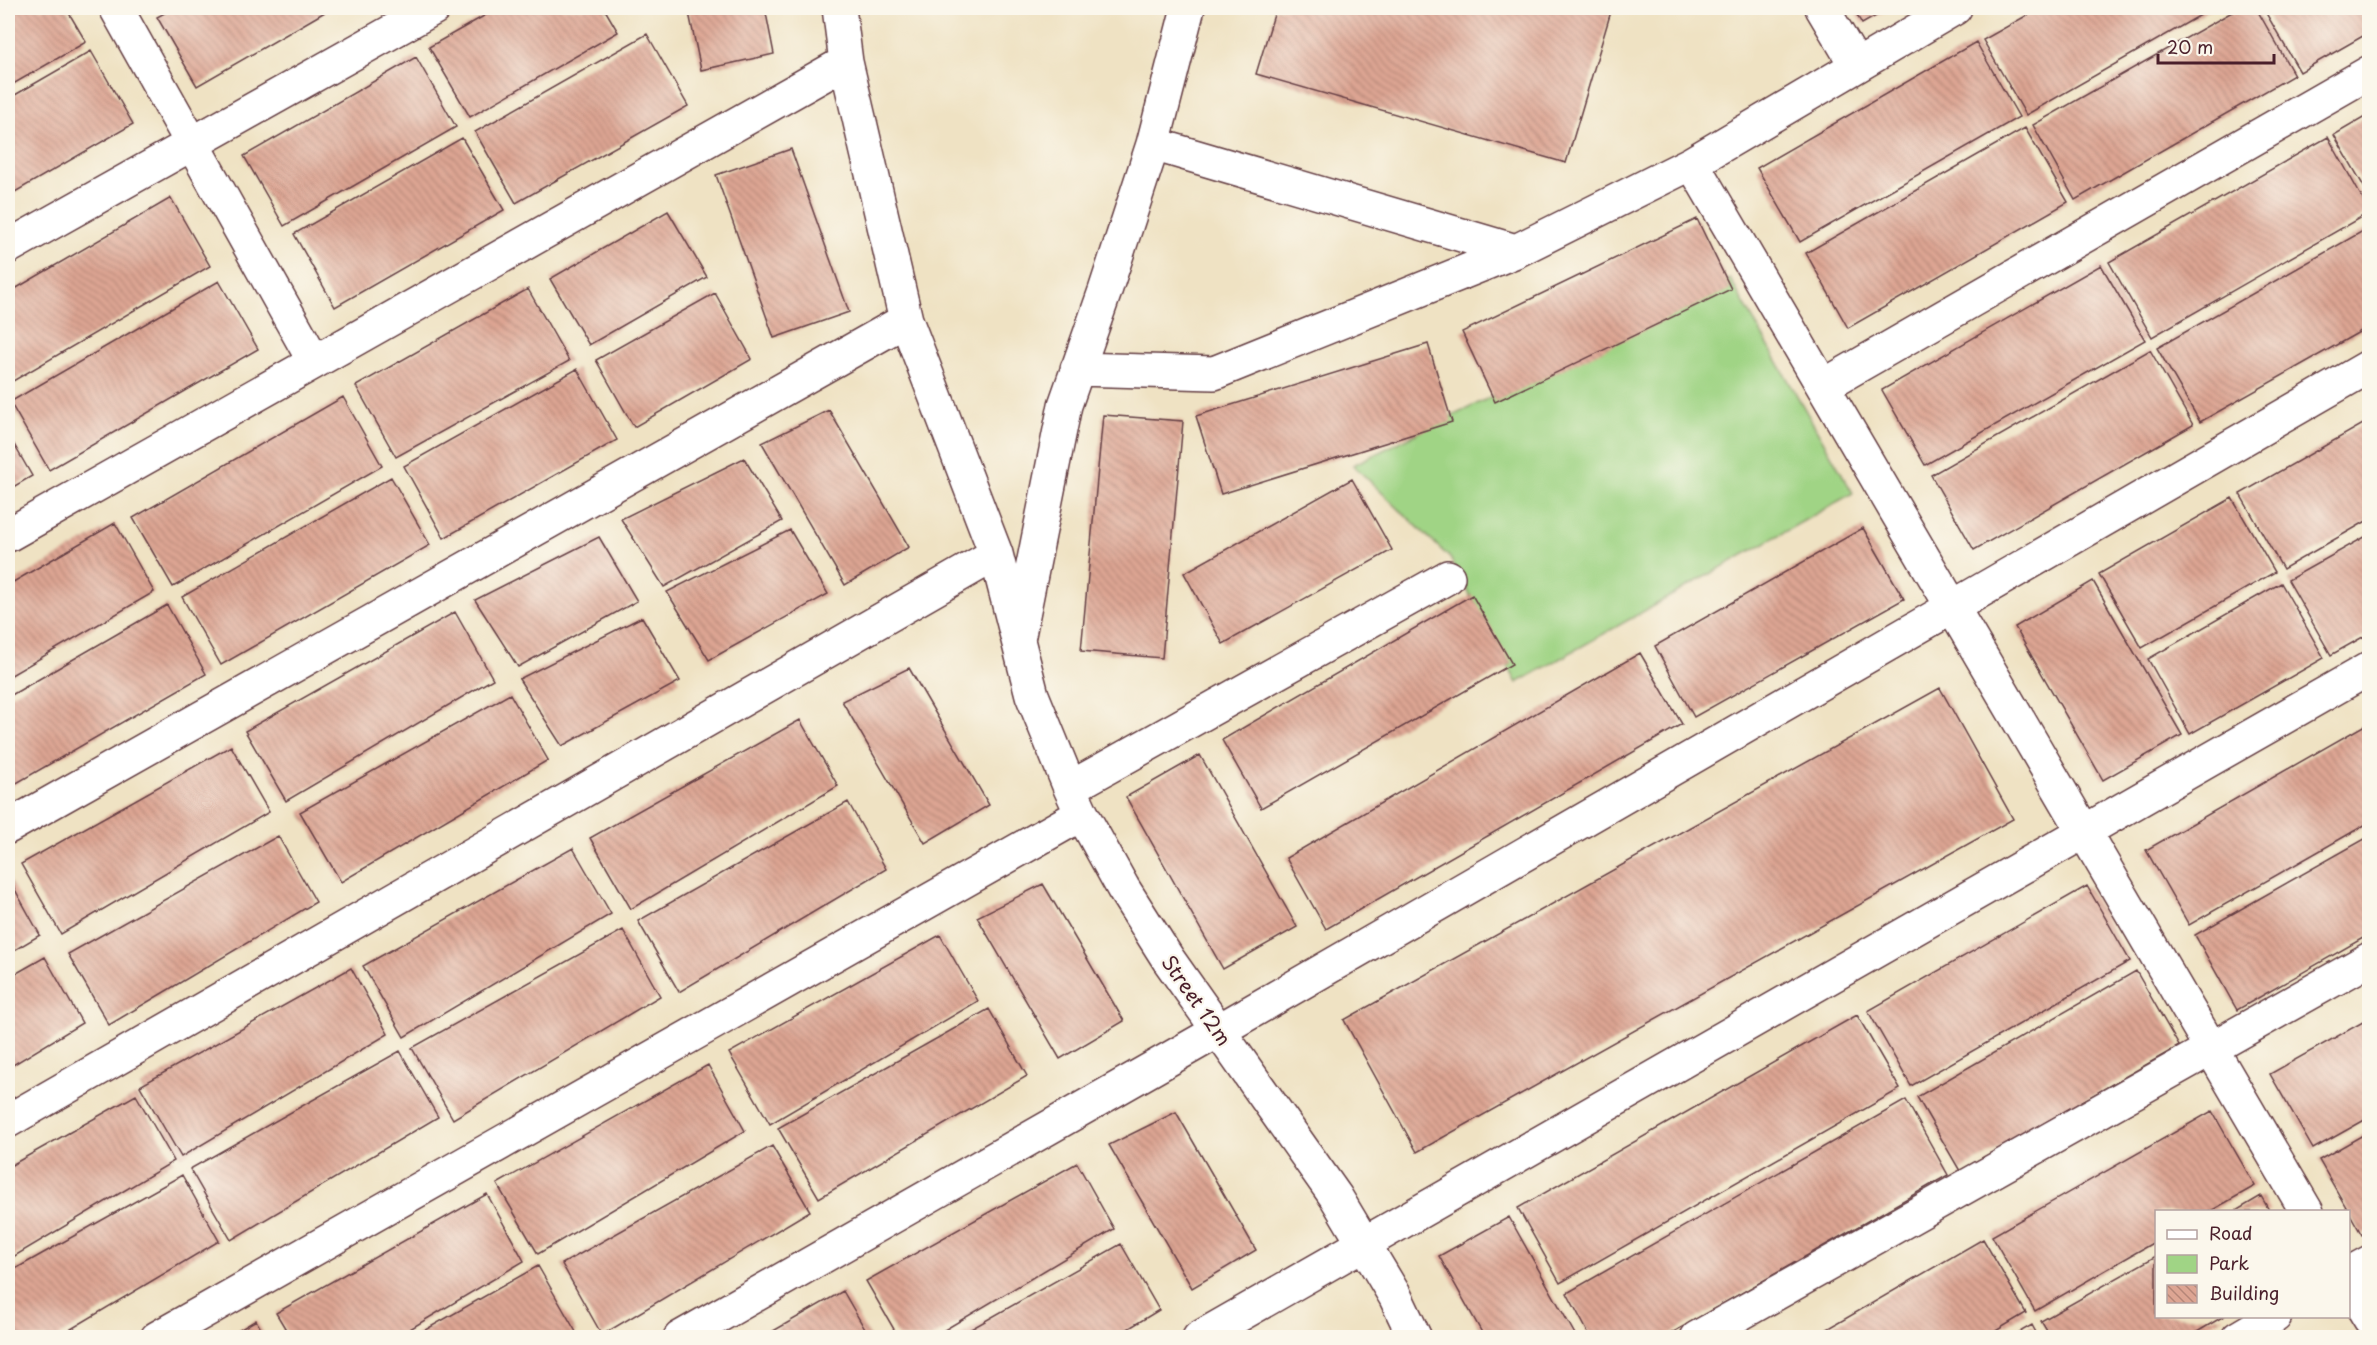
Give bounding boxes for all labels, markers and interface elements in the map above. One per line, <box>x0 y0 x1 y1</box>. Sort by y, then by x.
scale bar <box>2158 27 2274 65</box>
text: 20 m <box>2167 33 2213 60</box>
street label: Street 12m <box>1155 948 1239 1052</box>
legend <box>2155 1210 2350 1318</box>
text: Road <box>2209 1219 2253 1246</box>
text: Park <box>2209 1249 2249 1276</box>
text: Building <box>2209 1279 2279 1306</box>

